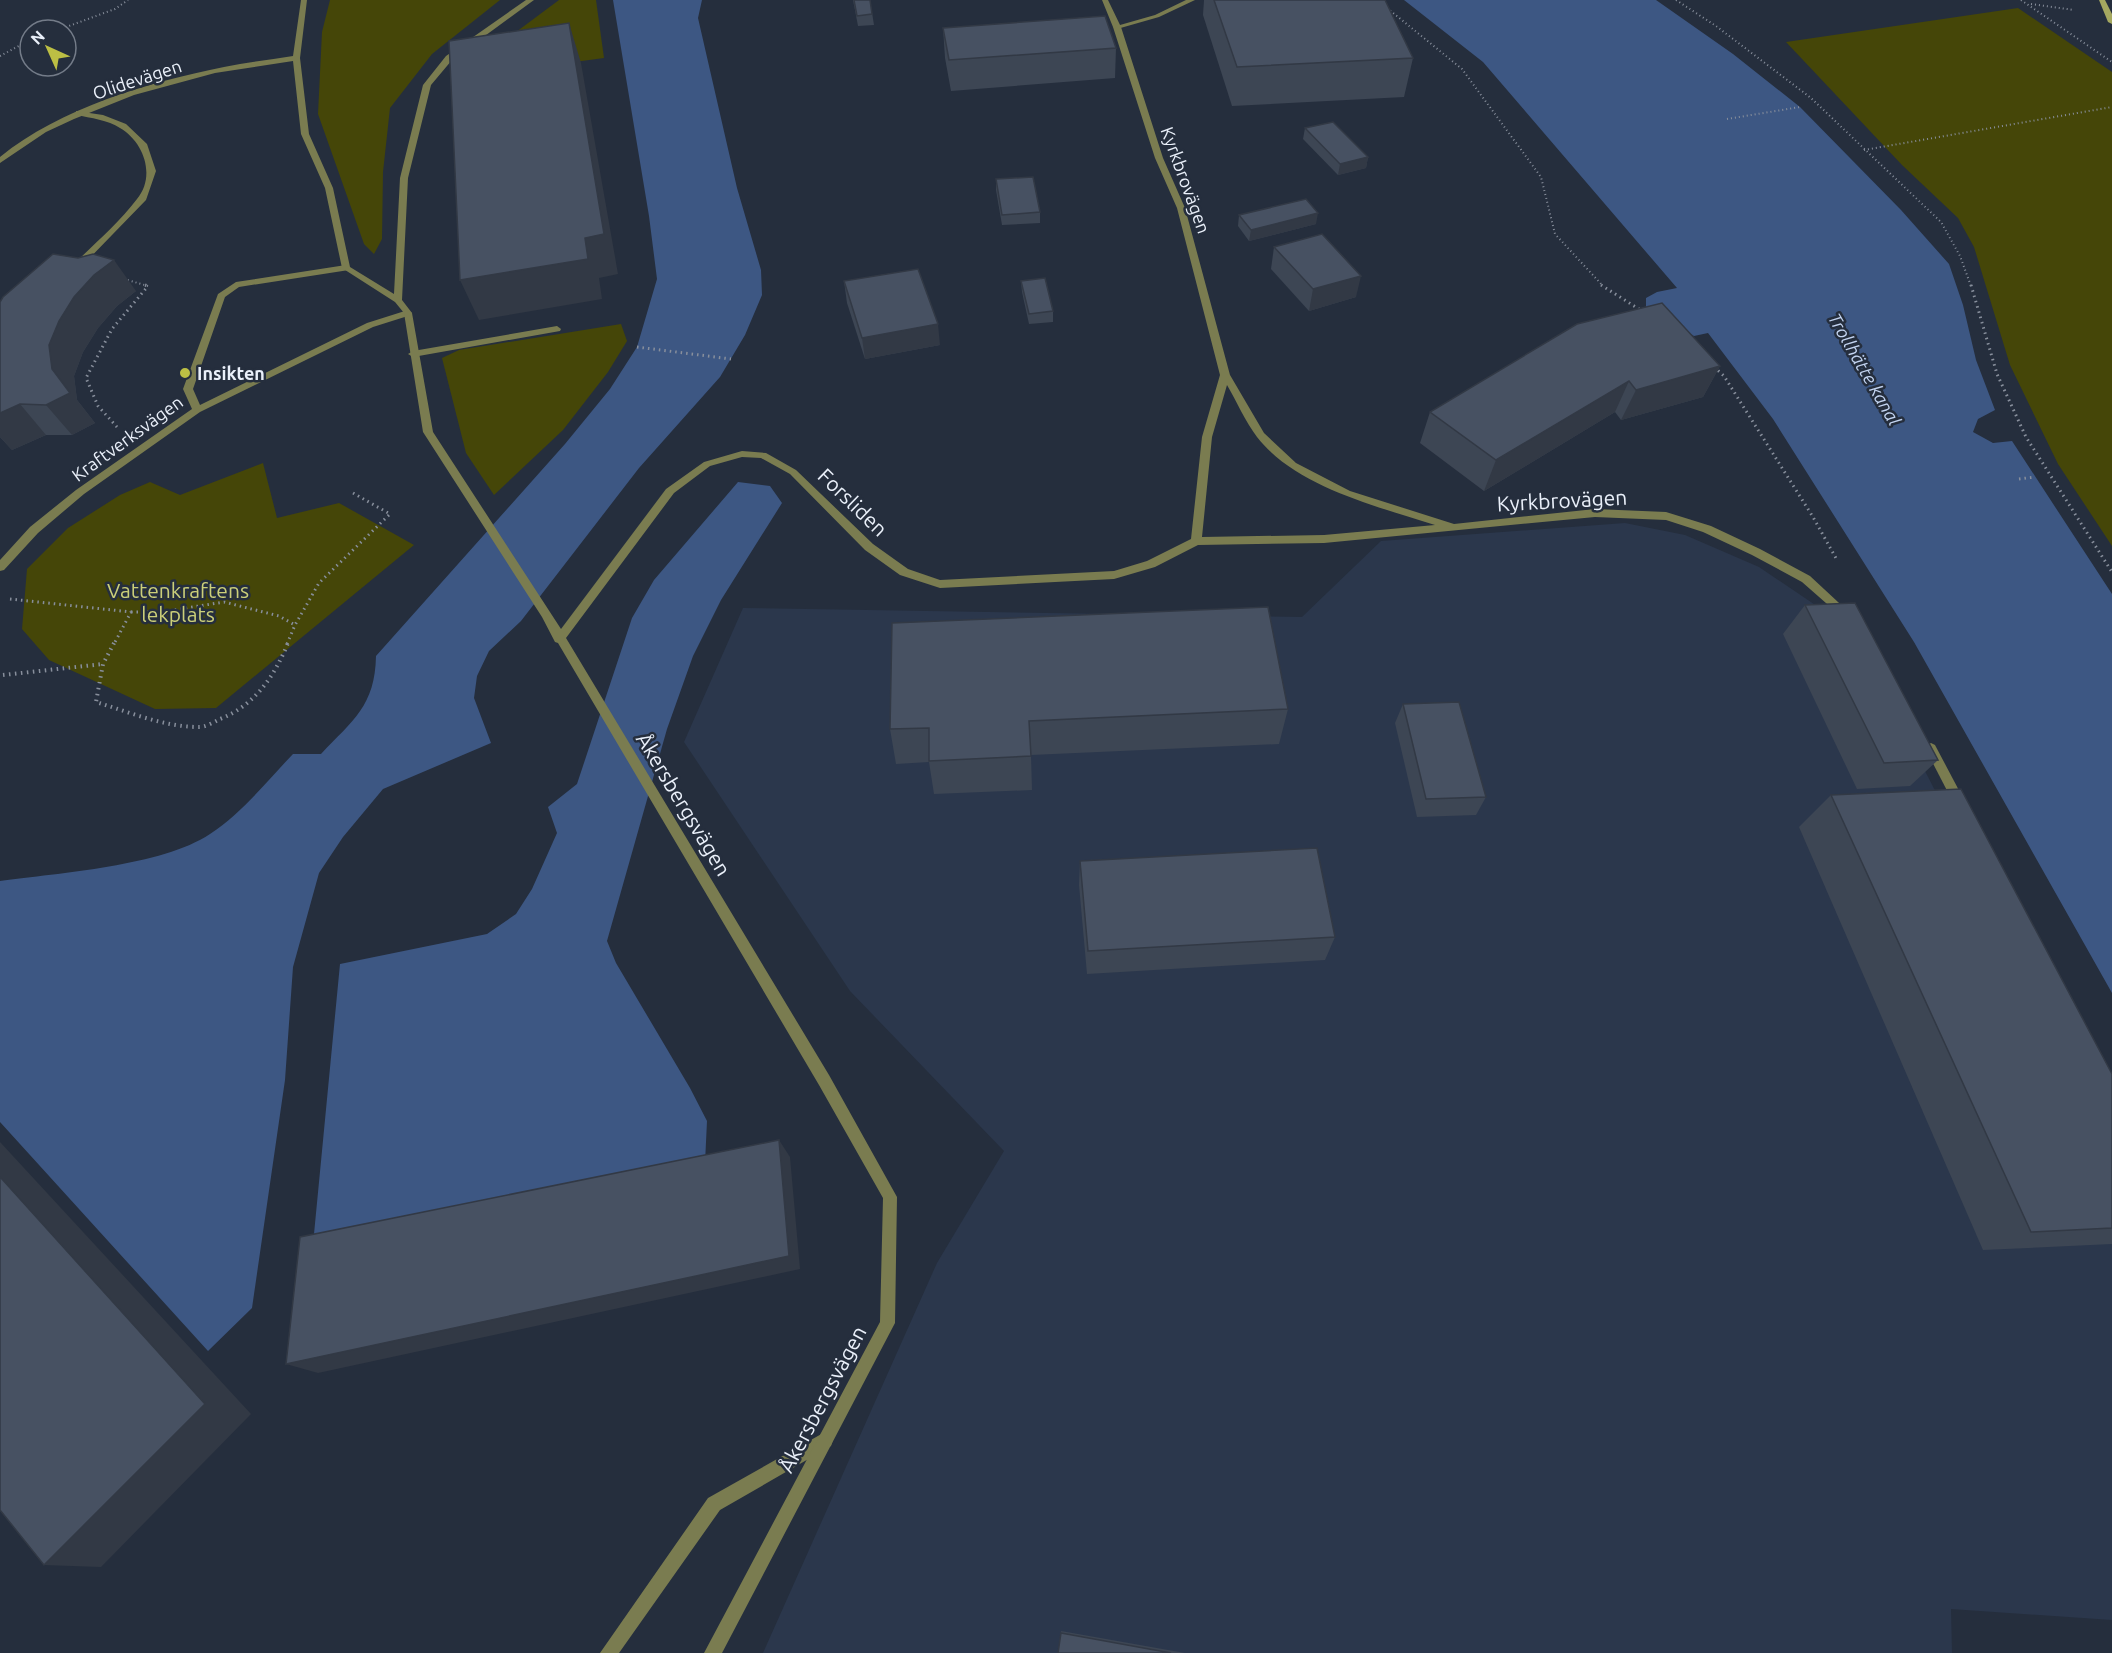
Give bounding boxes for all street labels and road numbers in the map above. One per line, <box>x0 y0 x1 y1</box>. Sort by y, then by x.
street label: Olidevägen <box>90 55 184 103</box>
street label: Kyrkbrovägen <box>1157 124 1215 236</box>
street label: Kraftverksvägen <box>68 391 186 485</box>
street label: Forsliden <box>813 463 893 541</box>
street label: Kyrkbrovägen <box>1496 485 1628 515</box>
street label: Åkersbergsvägen <box>632 728 736 880</box>
street label: Åkersbergsvägen <box>773 1322 871 1476</box>

